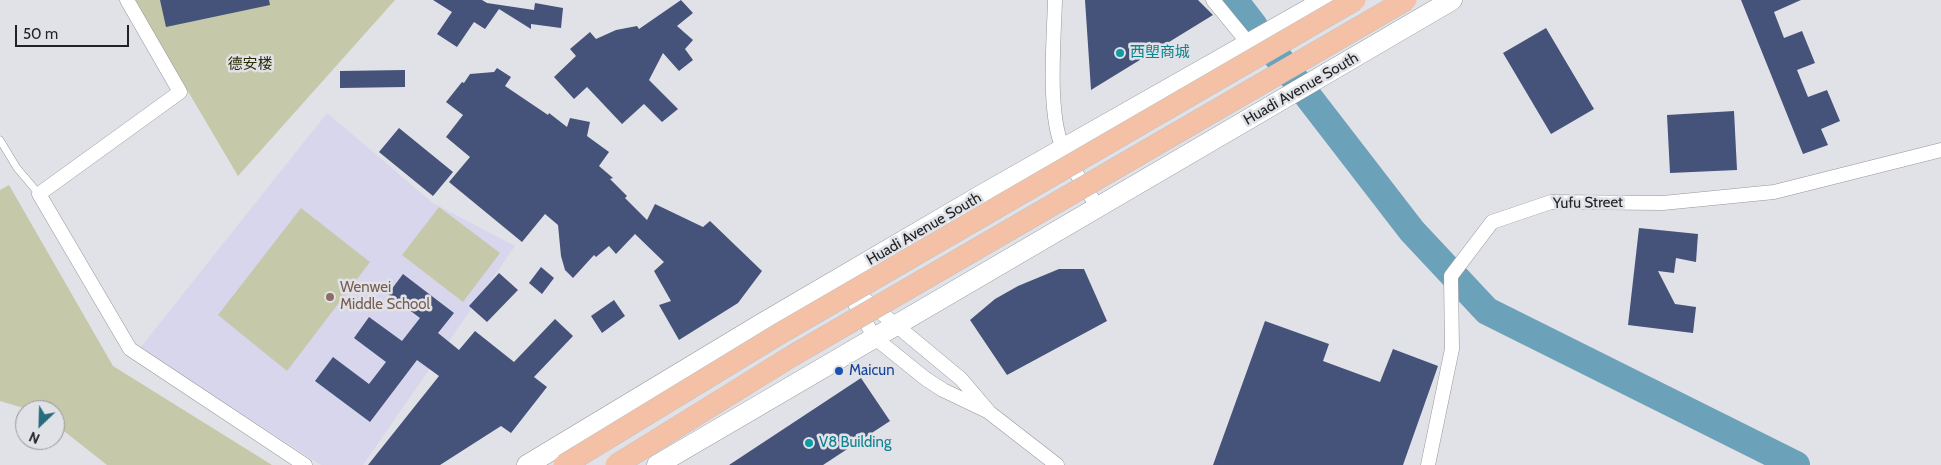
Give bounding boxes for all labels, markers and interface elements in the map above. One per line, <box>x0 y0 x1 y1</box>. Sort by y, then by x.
scale bar <box>18 15 131 47</box>
text: 50 m <box>23 25 58 43</box>
place label: 西塱商城 <box>1130 44 1190 62</box>
marker: 西塱商城 <box>1114 47 1126 59</box>
street label: Huadi Avenue South <box>1240 49 1362 129</box>
park label: 德安楼 <box>228 56 272 74</box>
street label: Huadi Avenue South <box>863 189 985 269</box>
street label: Yufu Street <box>1553 193 1623 213</box>
place label: Wenwei Middle School <box>340 279 430 314</box>
marker: Wenwei Middle School <box>324 291 336 303</box>
place label: Maicun <box>849 362 895 380</box>
marker: Maicun <box>833 365 845 377</box>
north arrow <box>15 400 65 450</box>
text: N <box>26 428 42 448</box>
place label: V8 Building <box>819 434 891 452</box>
marker: V8 Building <box>803 437 815 449</box>

